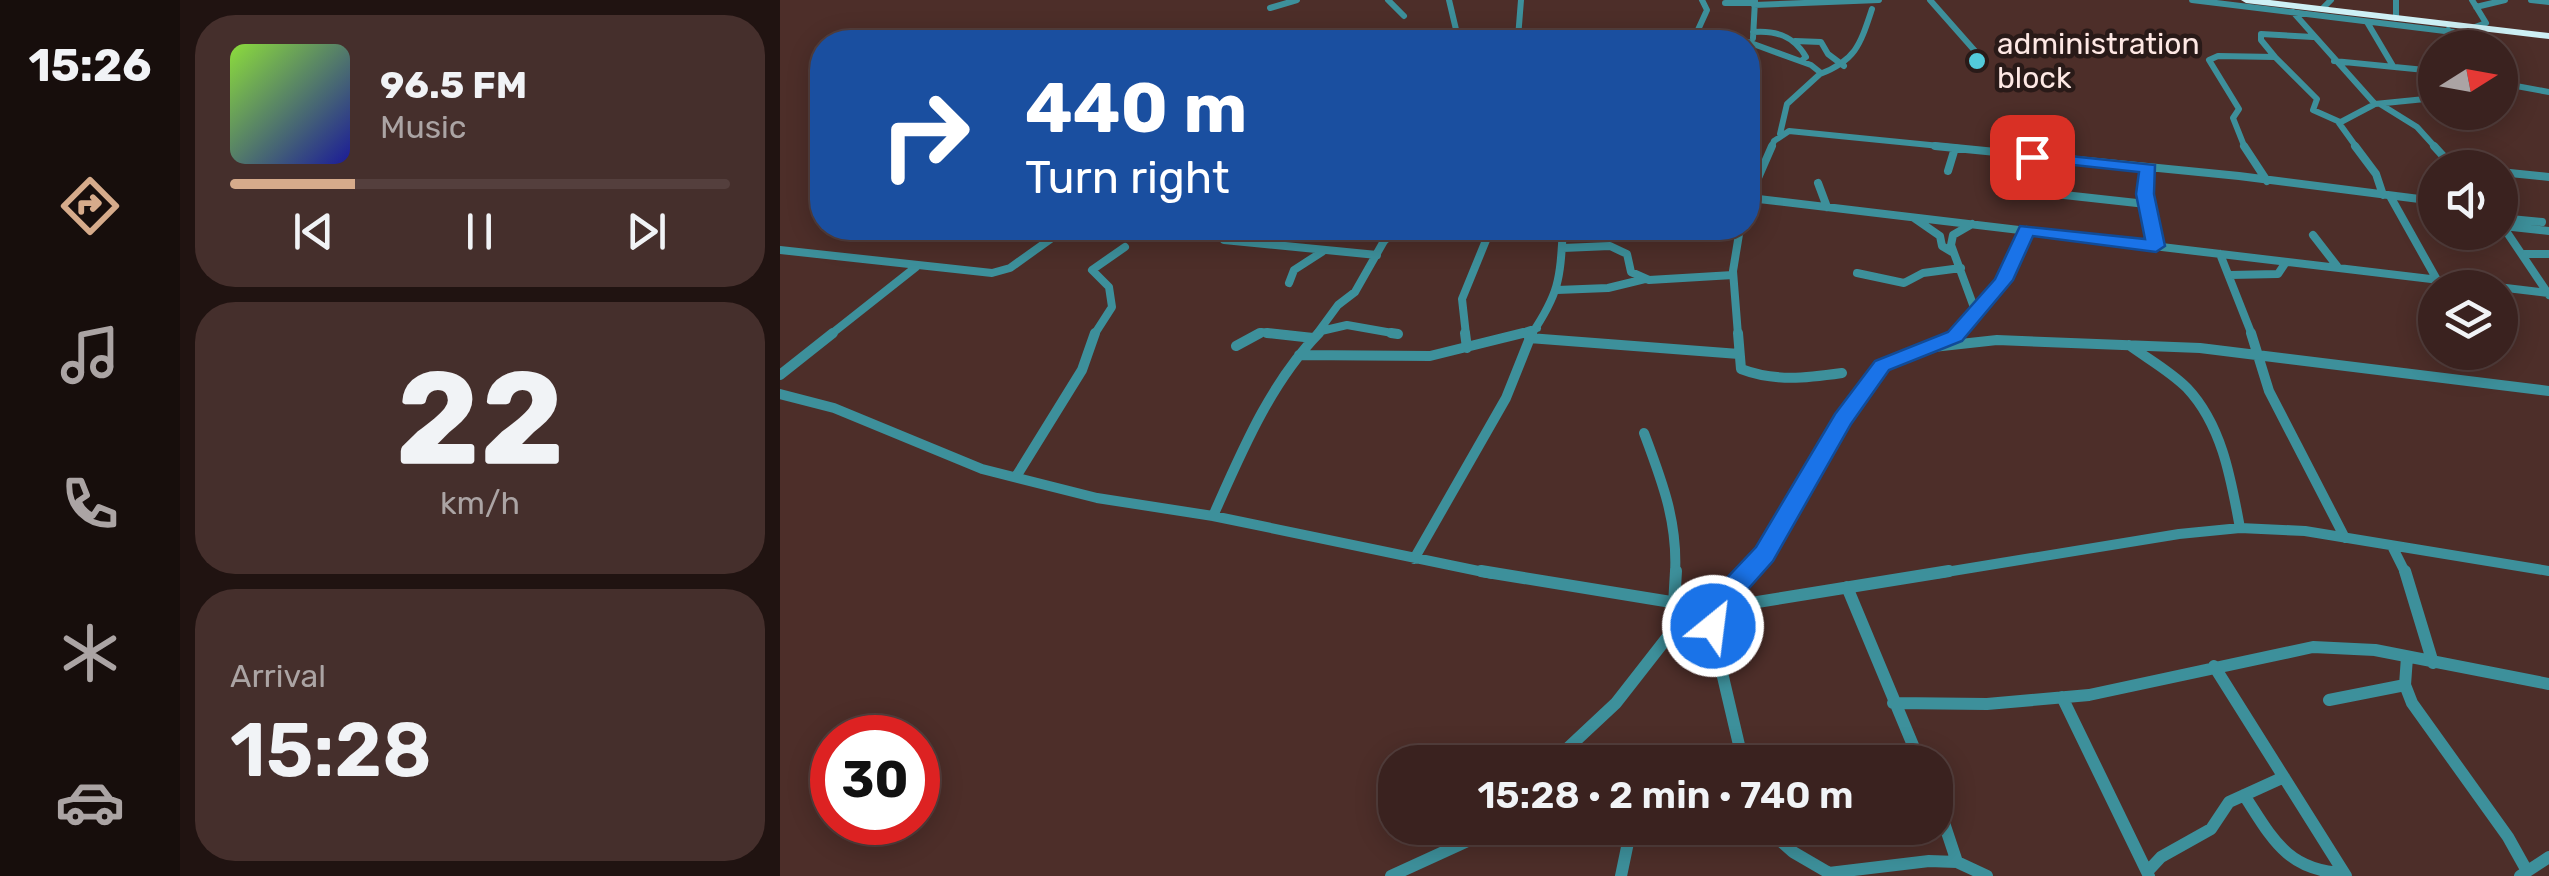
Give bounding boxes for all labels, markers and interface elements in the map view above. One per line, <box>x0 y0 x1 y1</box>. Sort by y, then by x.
place label: administration block <box>1997 26 2200 96</box>
north arrow <box>2418 30 2518 130</box>
map controls <box>2418 30 2518 370</box>
text: 15:26 <box>28 39 152 92</box>
marker: administration block <box>1966 50 1988 72</box>
text: 96.5 FM <box>380 62 527 108</box>
text: 440 m <box>1025 67 1247 150</box>
icon: right <box>860 70 990 200</box>
text: Music <box>380 108 466 146</box>
pin <box>1990 115 2075 200</box>
icon: arrive <box>2005 130 2060 185</box>
button: sound <box>2418 150 2518 250</box>
text: Turn right <box>1025 151 1229 204</box>
icon: directions <box>55 171 125 241</box>
icon: previous <box>286 204 341 259</box>
icon: pause <box>452 204 507 259</box>
icon: next <box>619 204 674 259</box>
button: layers <box>2418 270 2518 370</box>
icon: music <box>55 320 125 390</box>
text: 22 <box>395 341 565 496</box>
icon: phone <box>55 469 125 539</box>
text: km/h <box>440 484 520 522</box>
position arrow <box>1661 574 1765 678</box>
icon: climate <box>55 618 125 688</box>
text: Arrival <box>230 657 326 695</box>
text: 15:28 <box>230 706 432 795</box>
speed limit sign: 30 <box>810 715 940 845</box>
icon: car <box>55 767 125 837</box>
text: 15:28 · 2 min · 740 m <box>1477 772 1854 818</box>

